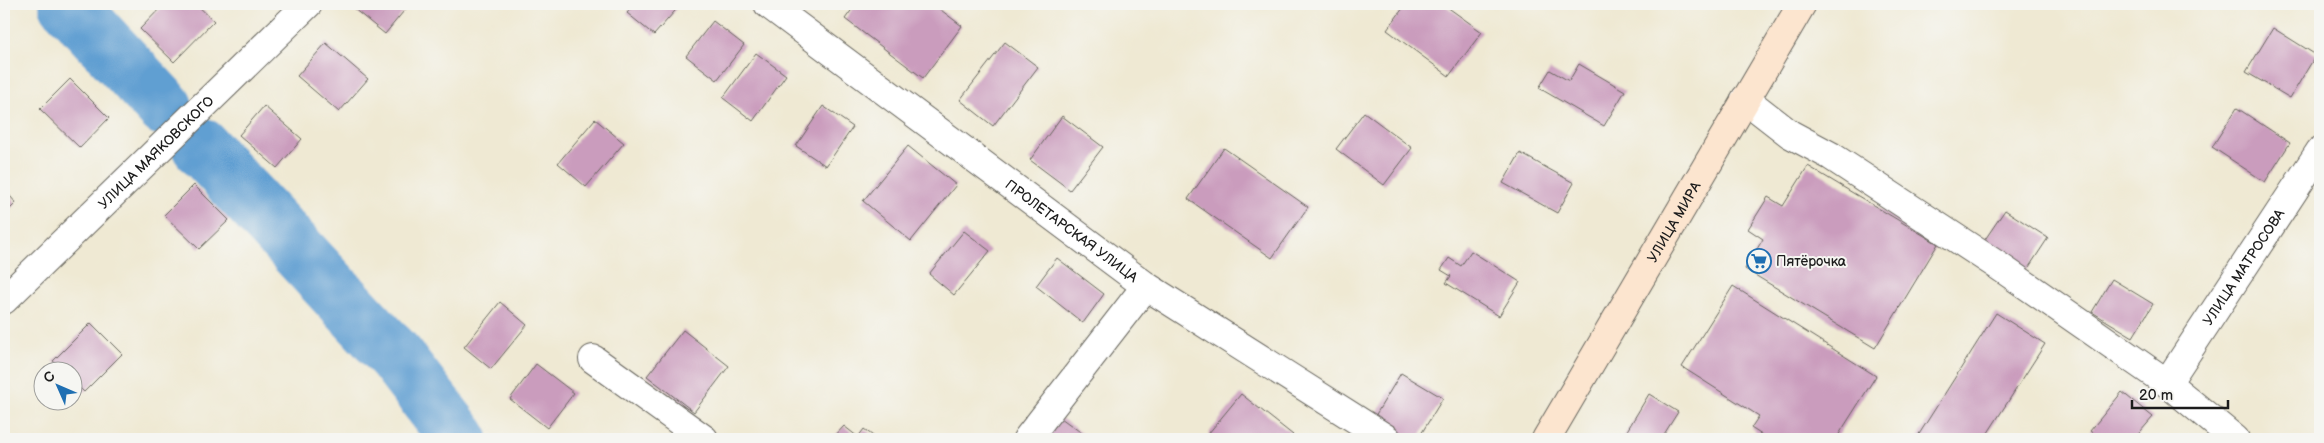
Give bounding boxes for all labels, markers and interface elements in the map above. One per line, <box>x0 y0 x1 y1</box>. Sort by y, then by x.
street label: УЛИЦА МАЯКОВСКОГО <box>95 92 218 212</box>
street label: ПРОЛЕТАРСКАЯ УЛИЦА <box>1002 176 1141 286</box>
street label: УЛИЦА МИРА <box>1644 178 1705 266</box>
street label: УЛИЦА МАТРОСОВА <box>2200 206 2289 329</box>
supermarket icon: Пятёрочка <box>1746 248 1772 274</box>
place label: Пятёрочка <box>1776 253 1847 270</box>
north arrow <box>32 360 82 410</box>
text: С <box>40 368 59 387</box>
scale bar <box>2132 378 2228 410</box>
text: 20 m <box>2139 386 2173 405</box>

